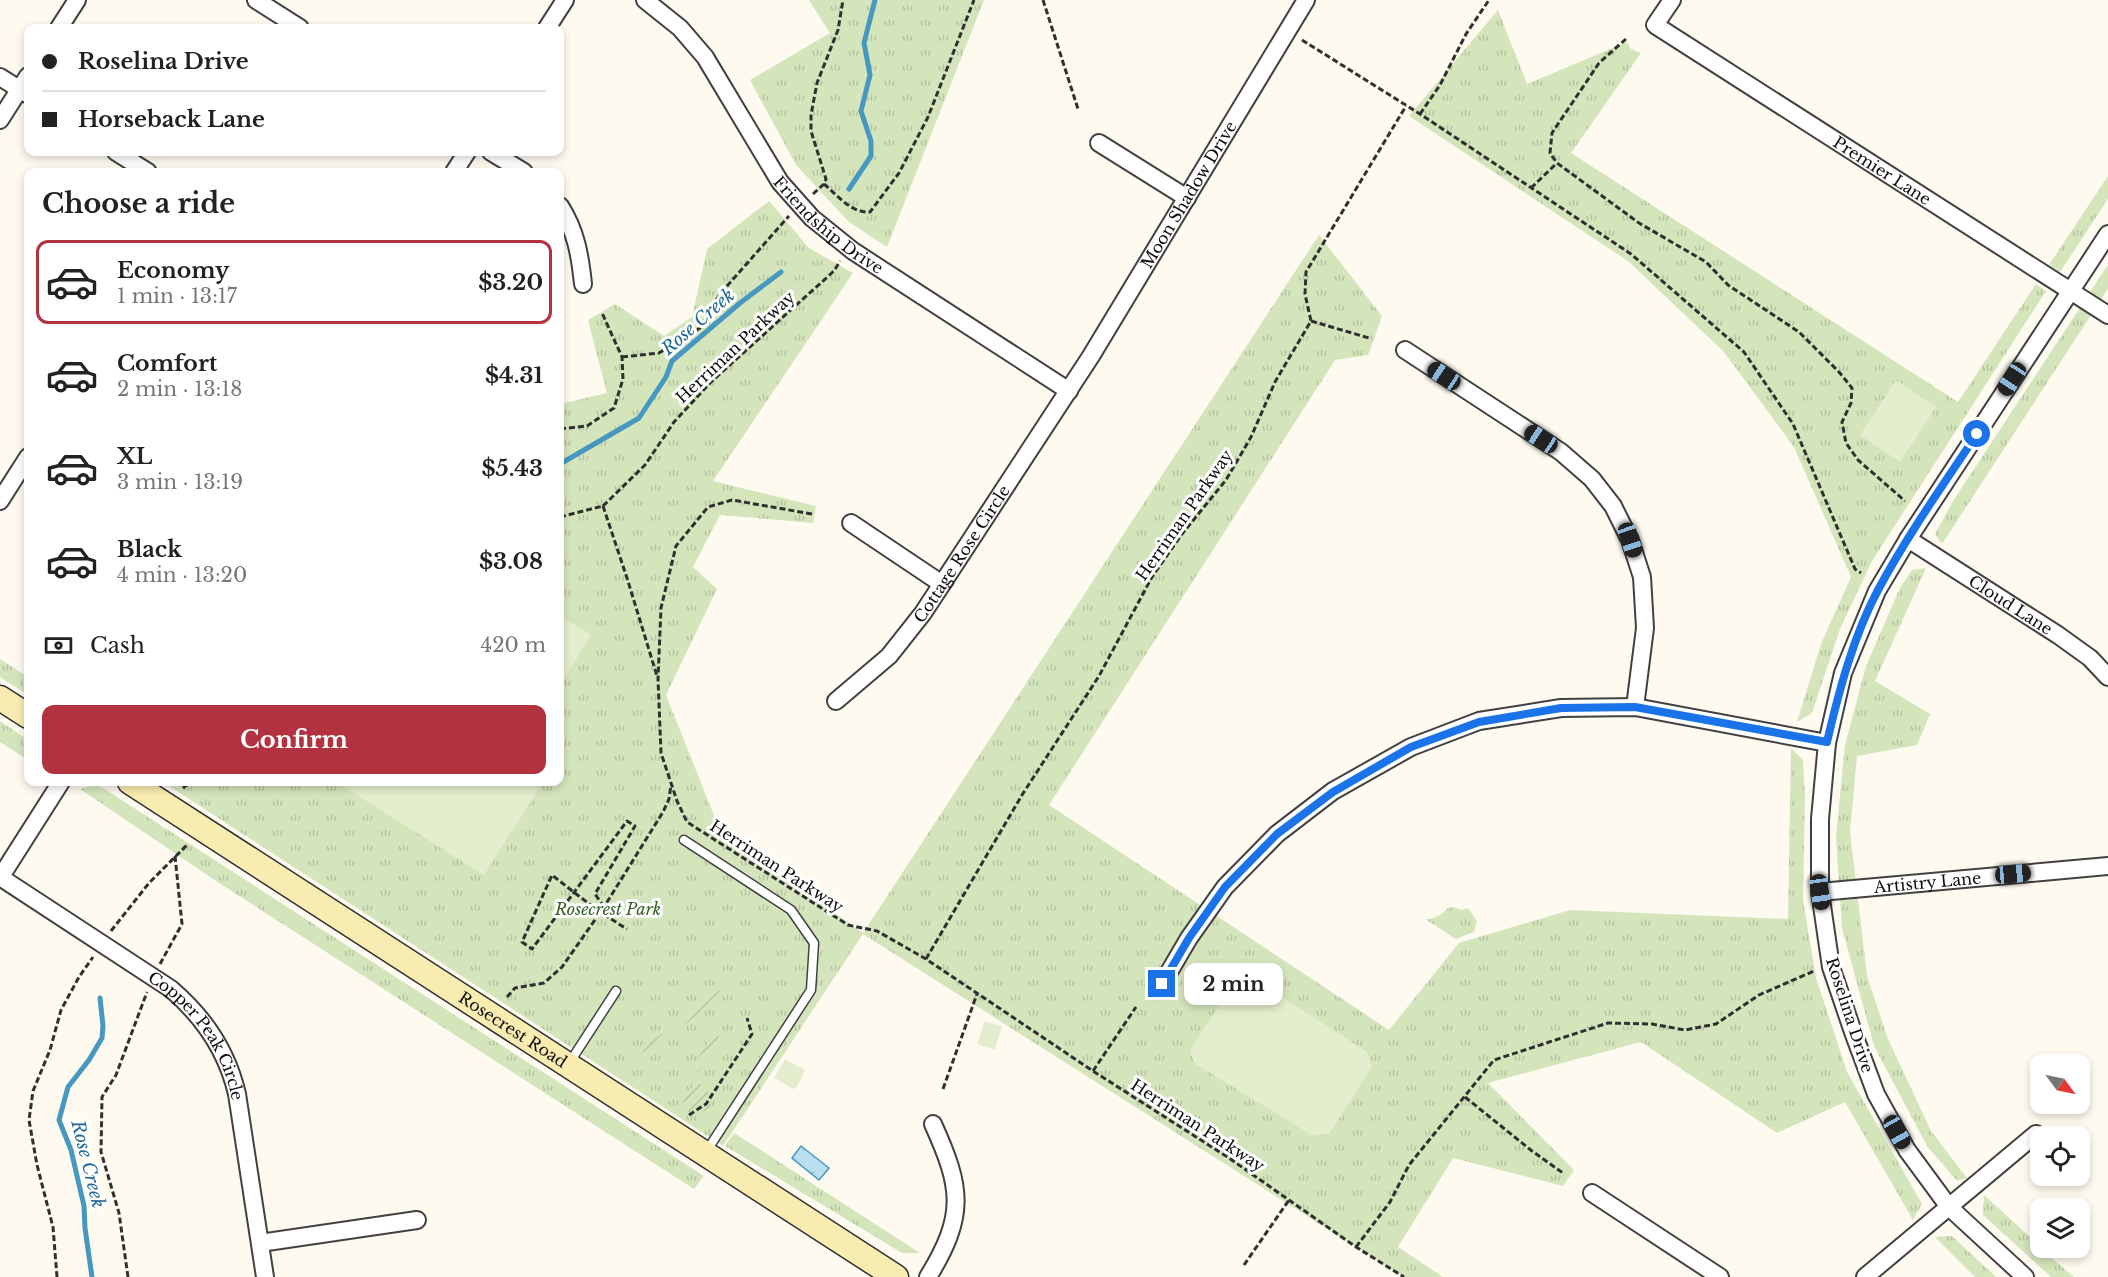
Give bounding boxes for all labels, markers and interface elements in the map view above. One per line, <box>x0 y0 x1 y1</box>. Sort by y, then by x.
text: Roselina Drive <box>78 48 249 75</box>
text: Horseback Lane <box>78 106 265 133</box>
street label: Moon Shadow Drive <box>1136 117 1241 272</box>
street label: Premier Lane <box>1830 132 1935 209</box>
street label: Friendship Drive <box>769 172 887 278</box>
text: Choose a ride <box>42 187 235 220</box>
icon: car <box>45 255 99 309</box>
text: Economy <box>117 257 229 284</box>
text: $3.20 <box>478 269 543 296</box>
text: 1 min · 13:17 <box>117 284 237 308</box>
water label: Rose Creek <box>656 284 739 360</box>
street label: Herriman Parkway <box>671 286 799 407</box>
icon: car <box>45 348 99 402</box>
text: Comfort <box>117 350 217 377</box>
car <box>1424 359 1464 393</box>
car <box>1995 359 2029 399</box>
text: $4.31 <box>485 362 543 389</box>
text: 2 min · 13:18 <box>117 377 242 401</box>
route start <box>1963 420 1990 447</box>
car <box>1521 422 1561 456</box>
icon: car <box>45 441 99 495</box>
text: XL <box>117 443 152 470</box>
street label: Herriman Parkway <box>1131 445 1237 584</box>
text: $5.43 <box>481 455 543 482</box>
text: 3 min · 13:19 <box>117 470 243 494</box>
street label: Cottage Rose Circle <box>909 481 1014 627</box>
car <box>1616 520 1644 560</box>
icon: car <box>45 534 99 588</box>
text: Black <box>117 536 182 563</box>
text: $3.08 <box>479 548 543 575</box>
text: 4 min · 13:20 <box>117 563 247 587</box>
street label: Cloud Lane <box>1965 571 2056 639</box>
icon: cash <box>42 629 75 662</box>
text: Cash <box>90 632 145 659</box>
text: 420 m <box>481 633 546 657</box>
button: Confirm <box>42 705 546 774</box>
street label: Herriman Parkway <box>706 815 848 917</box>
car <box>1994 863 2032 885</box>
street label: Artistry Lane <box>1872 867 1982 897</box>
car <box>1809 873 1831 911</box>
park label: Rosecrest Park <box>554 899 661 919</box>
street label: Roselina Drive <box>1822 955 1878 1075</box>
callout: 2 min <box>1183 963 1282 1005</box>
street label: Copper Peak Circle <box>144 967 248 1102</box>
route end <box>1148 970 1175 997</box>
text: 2 min <box>1202 972 1265 996</box>
street label: Rosecrest Road <box>455 987 571 1072</box>
north arrow <box>2030 1054 2090 1114</box>
map controls <box>2030 1054 2090 1258</box>
street label: Herriman Parkway <box>1127 1074 1269 1176</box>
car <box>1880 1112 1914 1152</box>
water label: Rose Creek <box>66 1117 109 1210</box>
button: locate <box>2030 1126 2090 1186</box>
button: layers <box>2030 1198 2090 1258</box>

